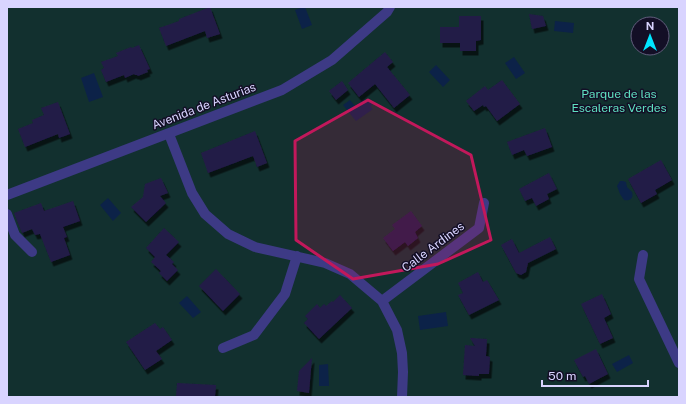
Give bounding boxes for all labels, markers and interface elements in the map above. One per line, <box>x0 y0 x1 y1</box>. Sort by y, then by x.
north arrow <box>630 16 670 56</box>
text: N <box>646 20 654 32</box>
street label: Avenida de Asturias <box>150 80 258 132</box>
park label: Parque de las Escaleras Verdes <box>571 87 667 115</box>
street label: Calle Ardines <box>399 219 467 275</box>
scale bar <box>542 362 648 388</box>
text: 50 m <box>548 369 576 383</box>

